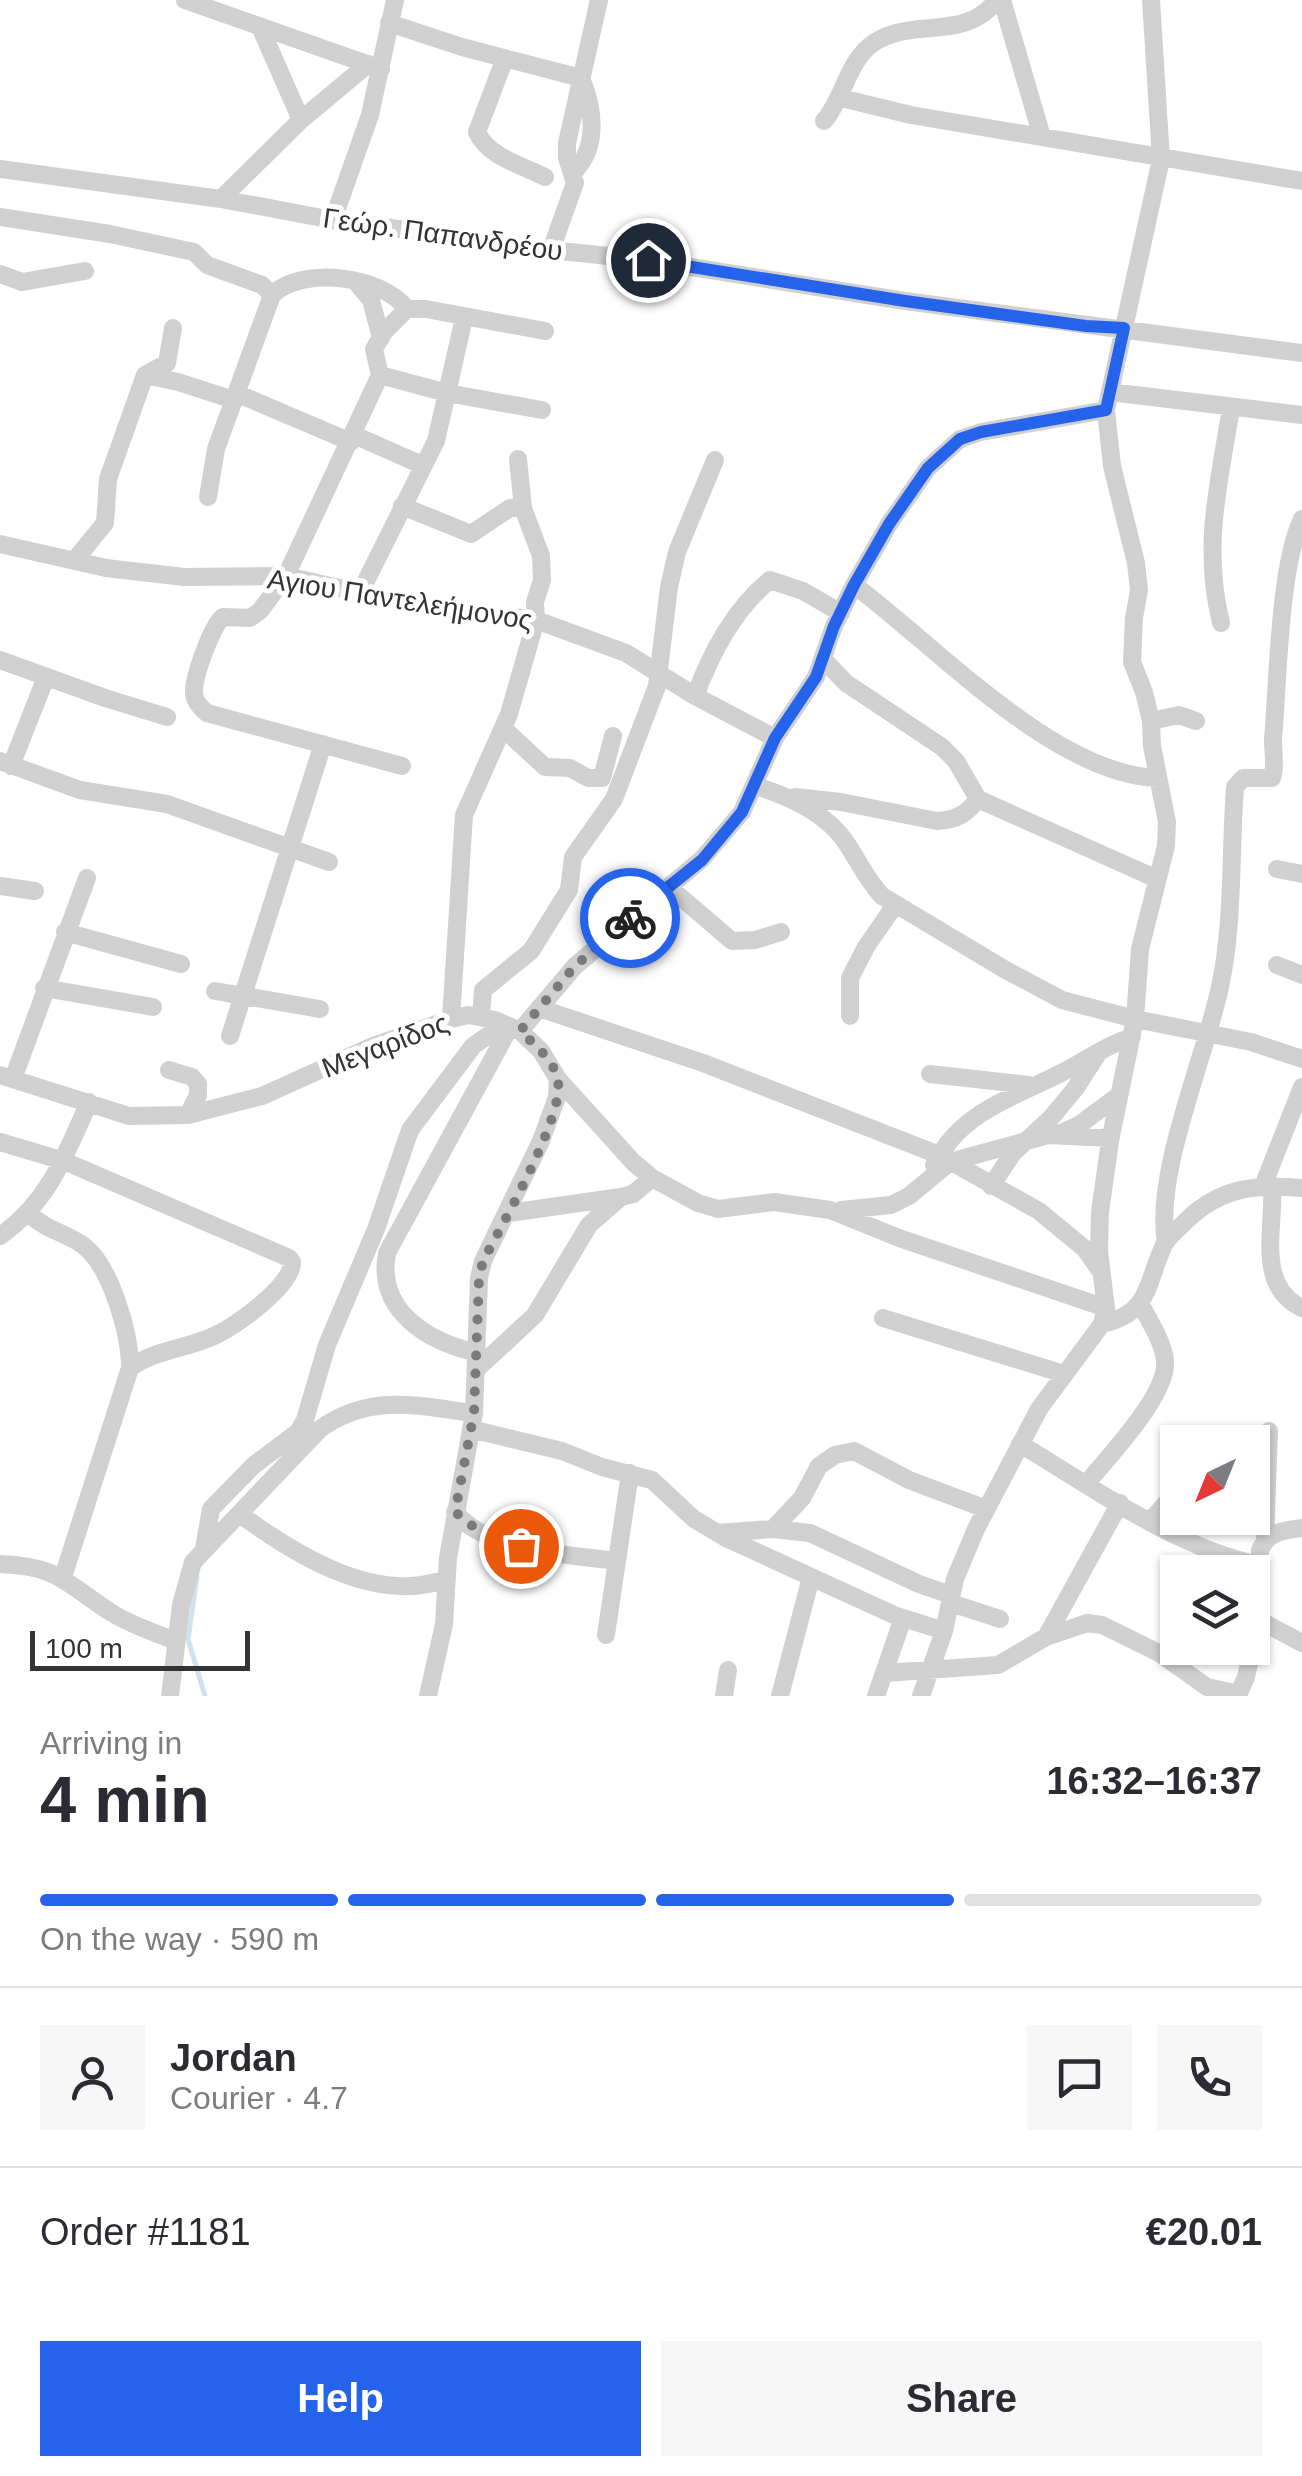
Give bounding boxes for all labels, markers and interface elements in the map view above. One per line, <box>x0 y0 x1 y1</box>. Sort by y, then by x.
street label: Γεώρ. Παπανδρέου <box>321 202 565 267</box>
pin <box>606 218 691 303</box>
icon: home <box>621 233 676 288</box>
street label: Αγιου Παντελεήμονος <box>265 563 535 636</box>
courier <box>580 868 680 968</box>
icon: bike <box>603 891 658 946</box>
street label: Μεγαρίδος <box>318 1007 453 1084</box>
north arrow <box>1160 1425 1270 1535</box>
map controls <box>1160 1425 1270 1665</box>
pin <box>479 1504 564 1589</box>
icon: bag <box>494 1519 549 1574</box>
button: layers <box>1160 1555 1270 1665</box>
scale bar <box>30 1626 250 1670</box>
text: 100 m <box>45 1633 123 1664</box>
text: Arriving in <box>40 1725 182 1761</box>
text: 16:32–16:37 <box>1046 1760 1262 1802</box>
text: 4 min <box>40 1763 210 1836</box>
text: On the way · 590 m <box>40 1921 319 1957</box>
button: person <box>40 2025 145 2130</box>
button: chat <box>1027 2025 1132 2130</box>
button: phone <box>1157 2025 1262 2130</box>
text: Jordan <box>170 2037 297 2079</box>
text: Courier · 4.7 <box>170 2080 348 2116</box>
text: Order #1181 <box>40 2211 251 2253</box>
text: €20.01 <box>1146 2211 1262 2253</box>
button: Help <box>40 2341 641 2456</box>
button: Share <box>661 2341 1262 2456</box>

